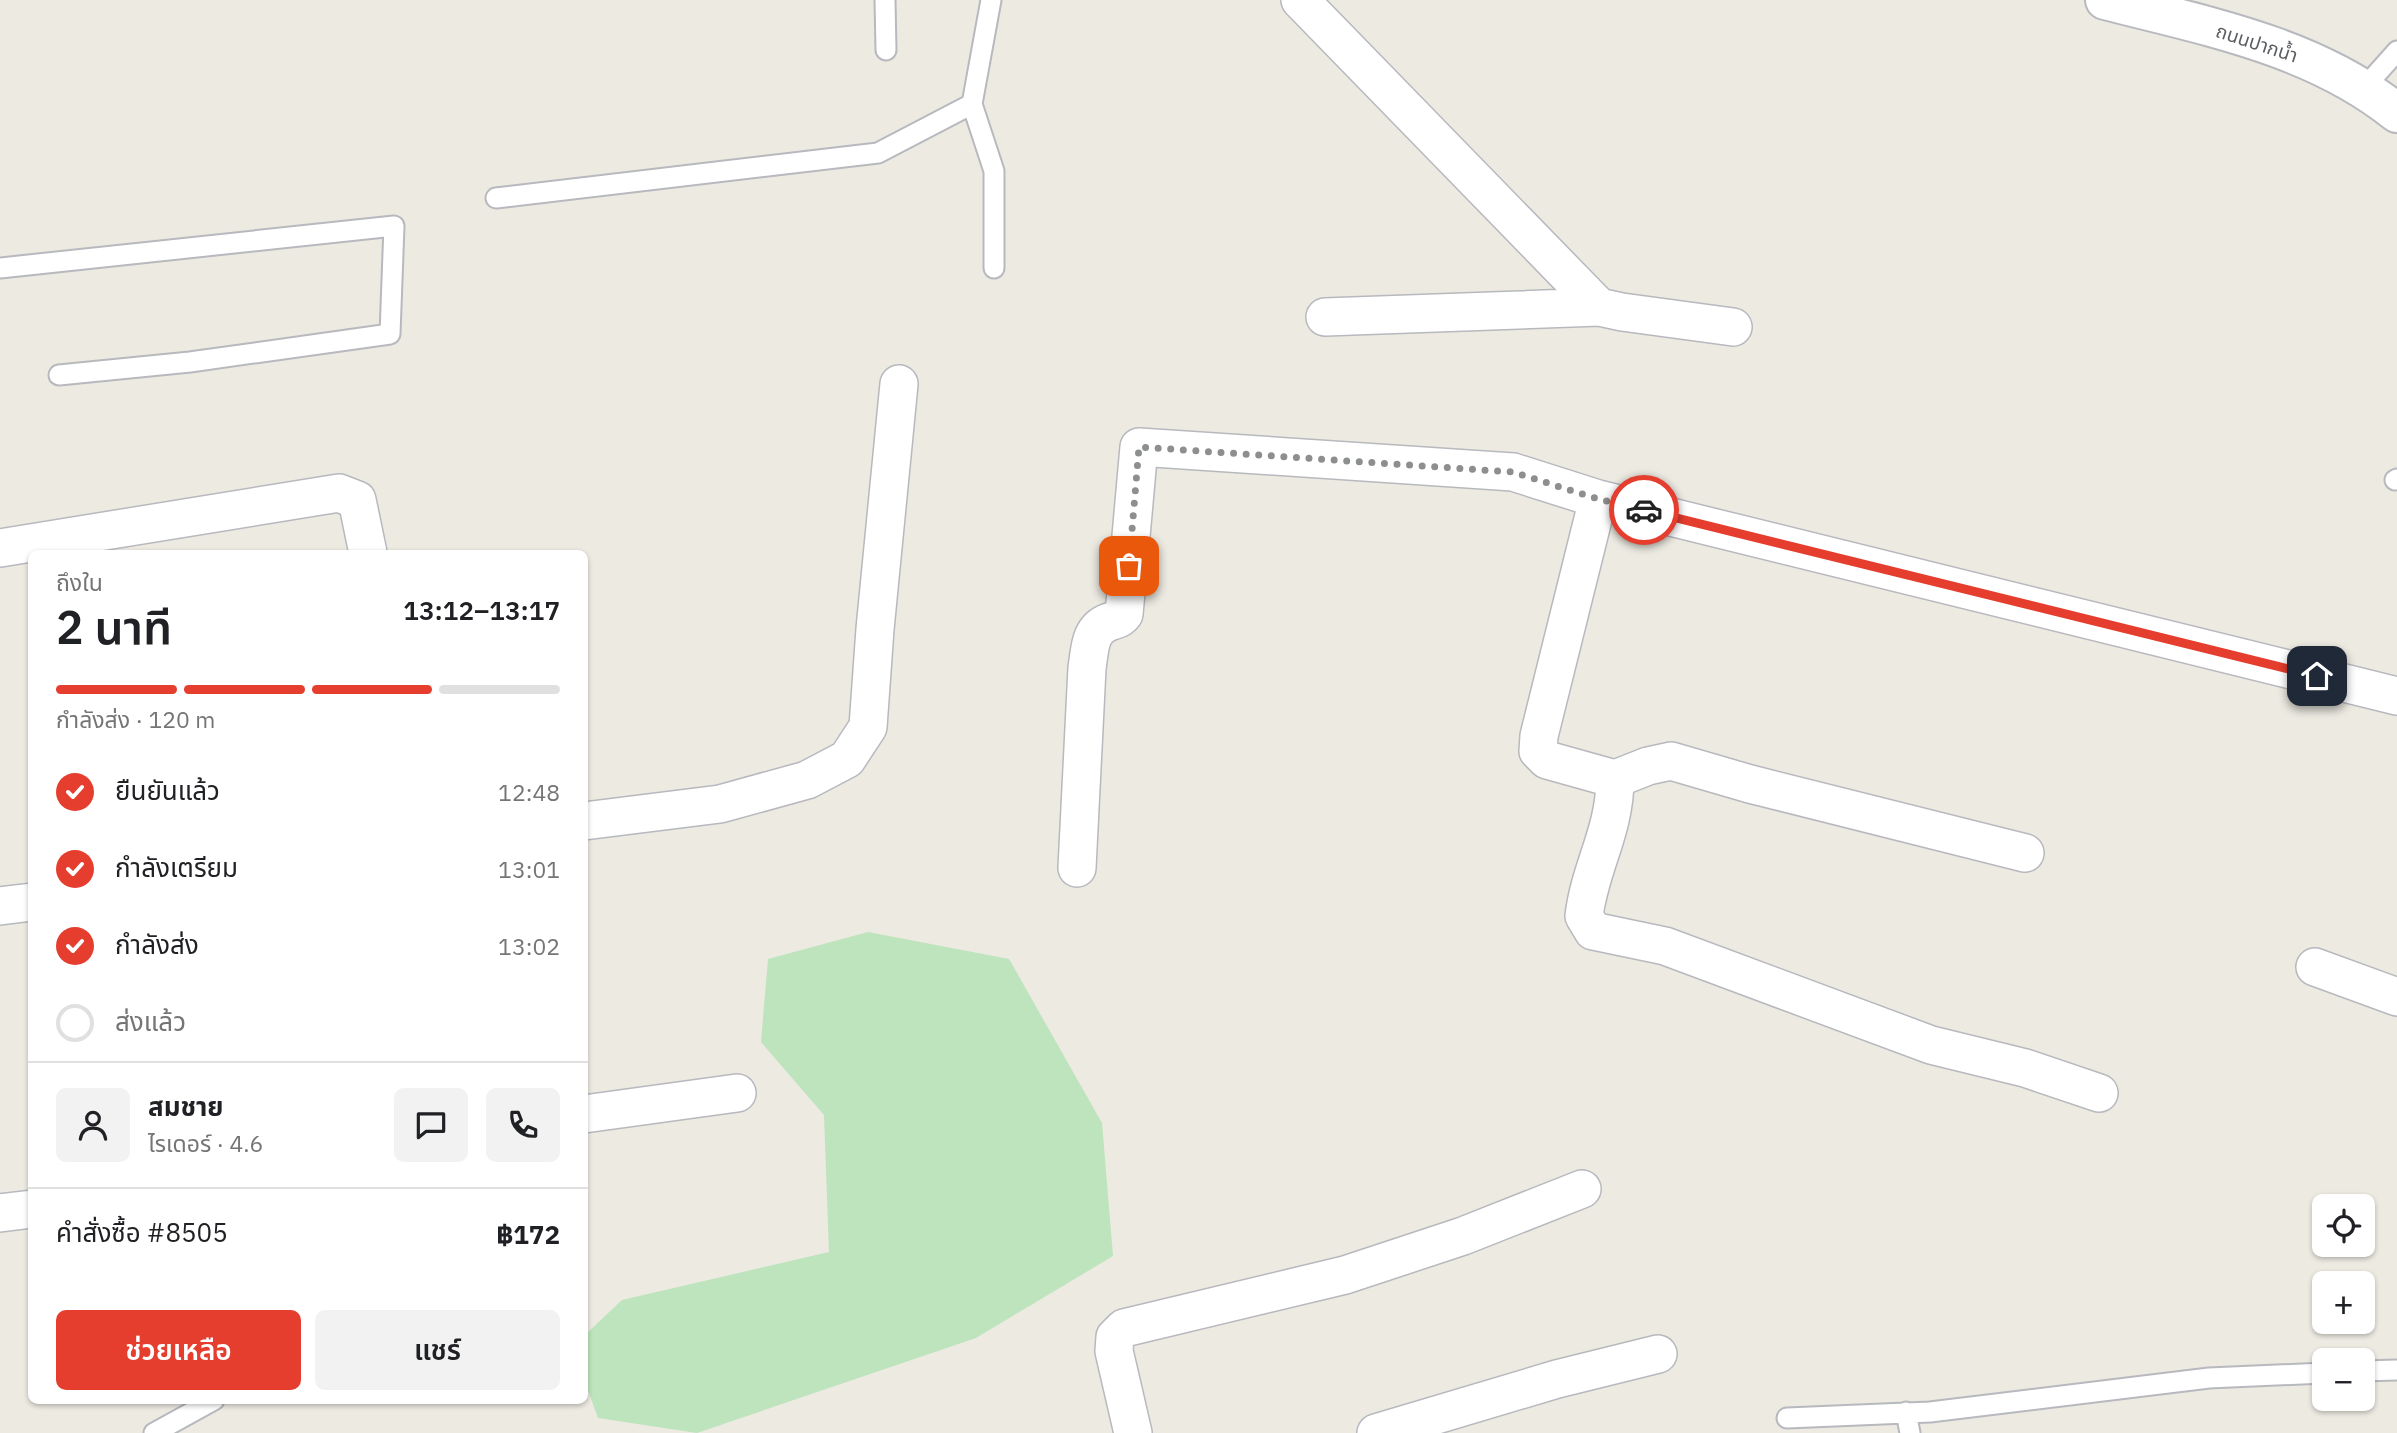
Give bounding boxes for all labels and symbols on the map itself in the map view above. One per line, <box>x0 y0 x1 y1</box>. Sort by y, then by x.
street label: ถนนปากน้ำ <box>2213 18 2301 68</box>
courier <box>1609 475 1679 545</box>
pin <box>1099 536 1159 596</box>
pin <box>2287 646 2347 706</box>

